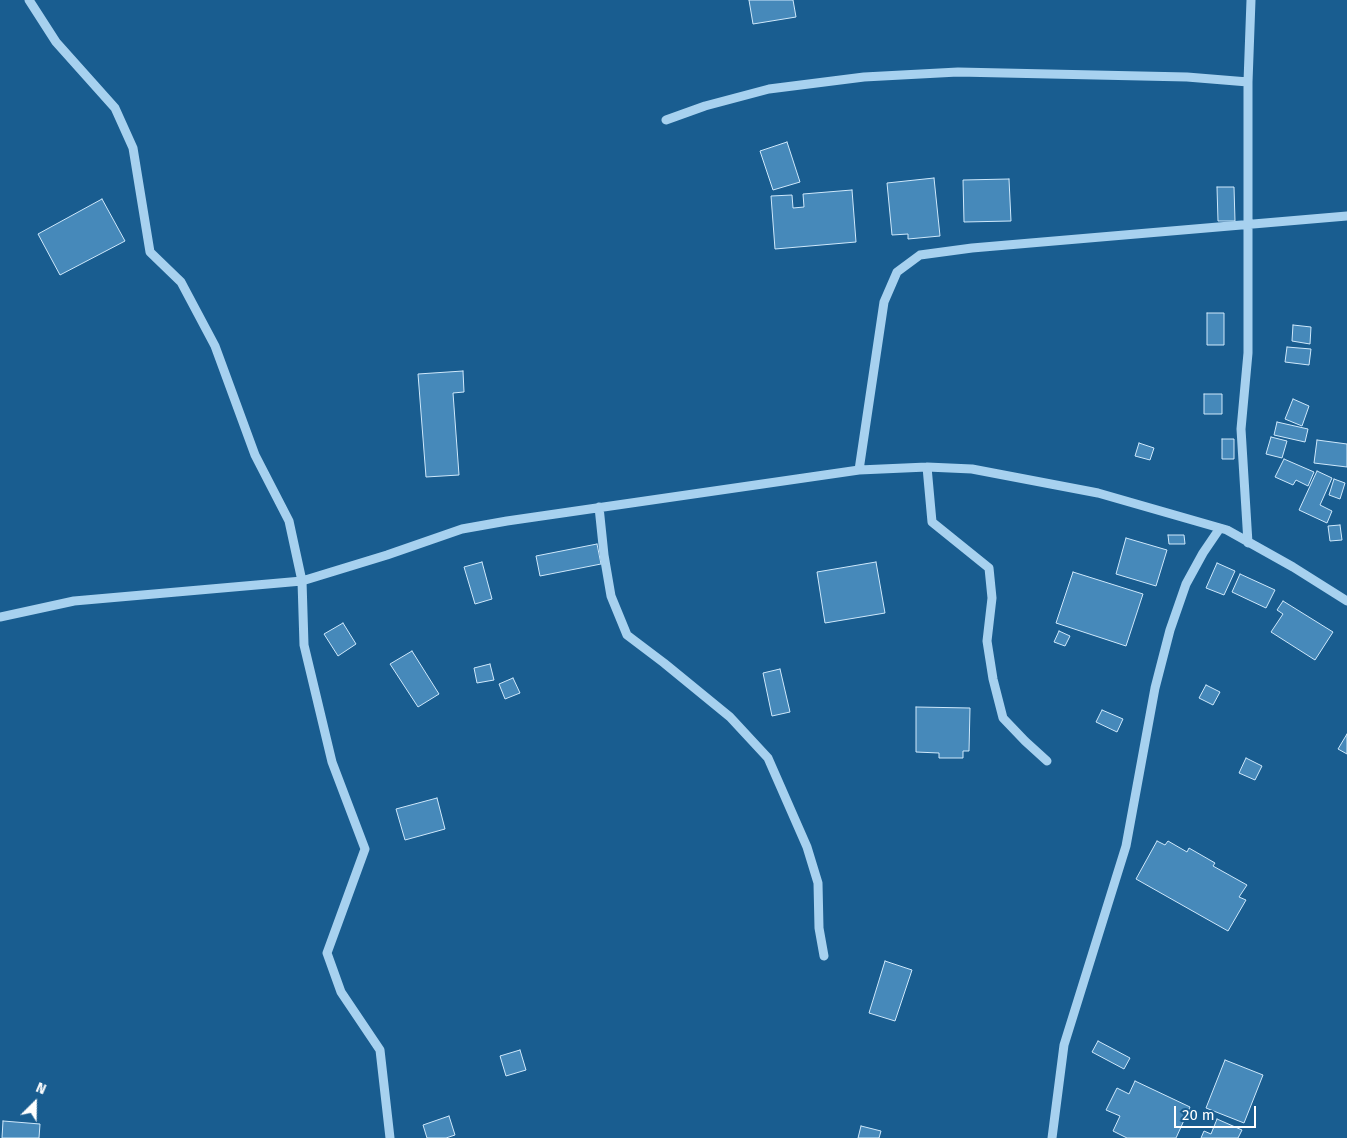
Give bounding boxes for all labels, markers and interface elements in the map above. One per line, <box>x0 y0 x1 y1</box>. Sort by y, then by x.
north arrow <box>10 1078 60 1128</box>
text: N <box>33 1079 49 1098</box>
scale bar <box>1177 1096 1260 1128</box>
text: 20 m <box>1182 1106 1215 1124</box>

